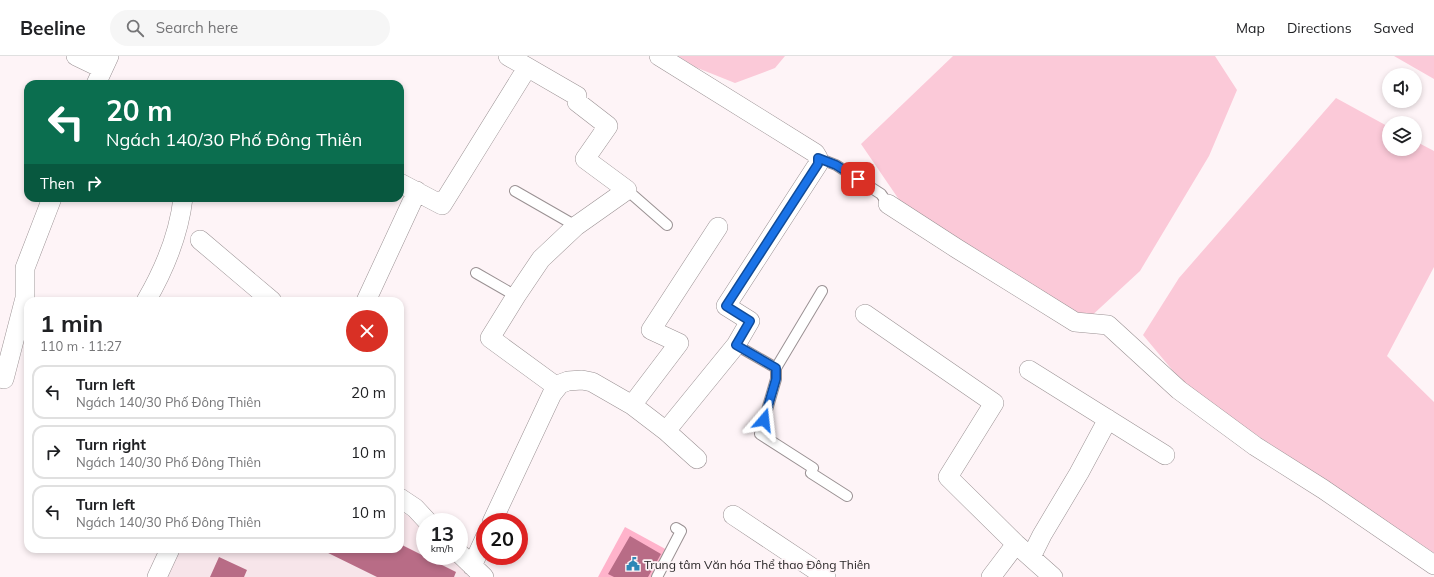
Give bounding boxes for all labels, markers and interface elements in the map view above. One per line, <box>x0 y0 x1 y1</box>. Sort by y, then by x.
search box <box>110 10 390 46</box>
text: Beeline <box>20 16 86 40</box>
icon: search <box>124 17 146 39</box>
text: Search here <box>156 18 238 37</box>
text: Map <box>1236 19 1265 37</box>
text: Directions <box>1287 19 1352 37</box>
text: Saved <box>1374 19 1414 37</box>
map controls <box>1382 68 1422 156</box>
button: sound <box>1382 68 1422 108</box>
text: 20 m <box>106 93 172 128</box>
icon: left <box>40 96 92 148</box>
button: layers <box>1382 116 1422 156</box>
text: Ngách 140/30 Phố Đông Thiên <box>106 128 362 151</box>
pin <box>841 162 875 196</box>
icon: arrive <box>847 168 869 190</box>
icon: right <box>83 172 105 194</box>
text: Then <box>40 174 75 193</box>
text: 1 min <box>40 308 103 338</box>
button: close <box>346 310 388 352</box>
text: 110 m · 11:27 <box>40 338 122 354</box>
text: Turn left <box>76 375 135 394</box>
icon: left <box>42 381 64 403</box>
text: 20 m <box>351 383 386 402</box>
text: Ngách 140/30 Phố Đông Thiên <box>76 394 261 410</box>
position arrow <box>743 399 785 441</box>
text: Turn right <box>76 435 146 454</box>
icon: right <box>42 441 64 463</box>
text: 10 m <box>351 443 386 462</box>
text: Ngách 140/30 Phố Đông Thiên <box>76 454 261 470</box>
text: Turn left <box>76 495 135 514</box>
icon: left <box>42 501 64 523</box>
text: 10 m <box>351 503 386 522</box>
speed limit sign: 20 <box>476 513 528 565</box>
text: Ngách 140/30 Phố Đông Thiên <box>76 514 261 530</box>
text: 13 <box>430 521 454 546</box>
text: km/h <box>431 542 453 555</box>
public building icon: Trung tâm Văn hóa Thể thao Đông Thiên <box>625 556 641 572</box>
place label: Trung tâm Văn hóa Thể thao Đông Thiên <box>644 557 870 572</box>

